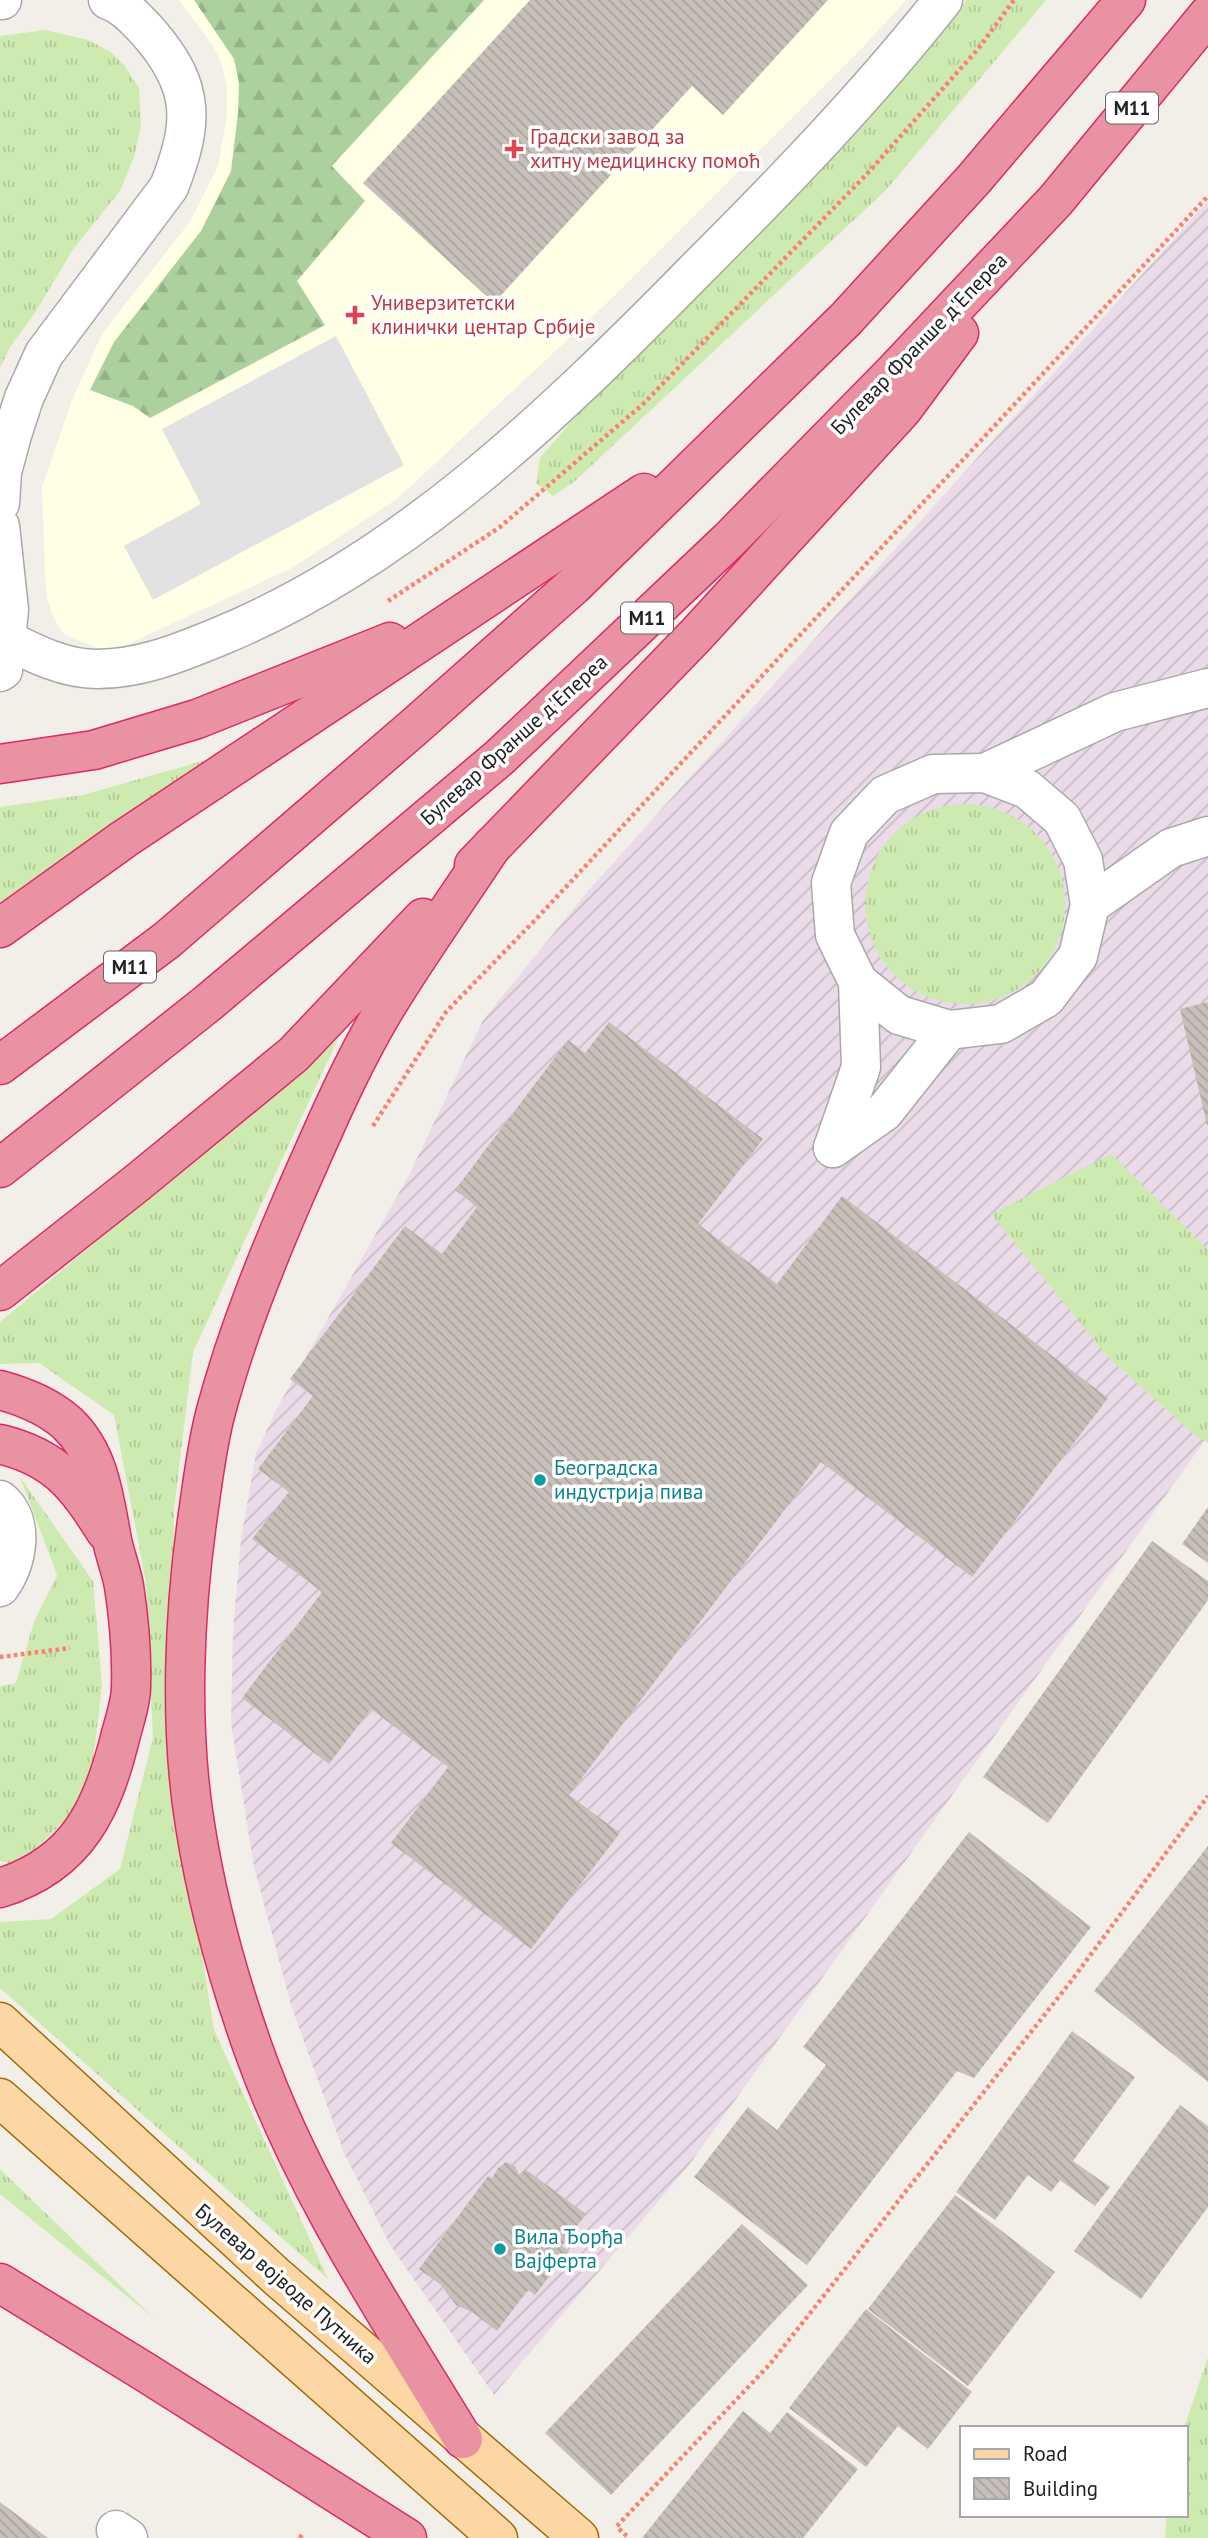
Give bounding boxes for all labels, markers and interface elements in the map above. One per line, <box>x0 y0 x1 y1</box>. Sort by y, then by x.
road number: M11 <box>1106 92 1158 124</box>
place label: Градски завод за хитну медицинску помоћ <box>530 123 760 174</box>
marker: Градски завод за хитну медицинску помоћ <box>504 139 524 159</box>
street label: Булевар Франше д'Епереа <box>825 247 1013 440</box>
place label: Универзитетски клинички центар Србије <box>371 289 596 340</box>
marker: Универзитетски клинички центар Србије <box>345 305 365 325</box>
road number: M11 <box>621 603 673 634</box>
street label: Булевар Франше д'Епереа <box>414 648 613 831</box>
road number: M11 <box>104 951 156 982</box>
place label: Београдска индустрија пива <box>554 1454 703 1505</box>
marker: Београдска индустрија пива <box>532 1472 548 1488</box>
street label: Булевар војводе Путника <box>190 2197 383 2370</box>
place label: Вила Ђорђа Вајферта <box>514 2223 624 2274</box>
marker: Вила Ђорђа Вајферта <box>492 2241 508 2257</box>
legend <box>960 2426 1187 2517</box>
text: Road <box>1023 2440 1067 2467</box>
text: Building <box>1023 2475 1098 2502</box>

